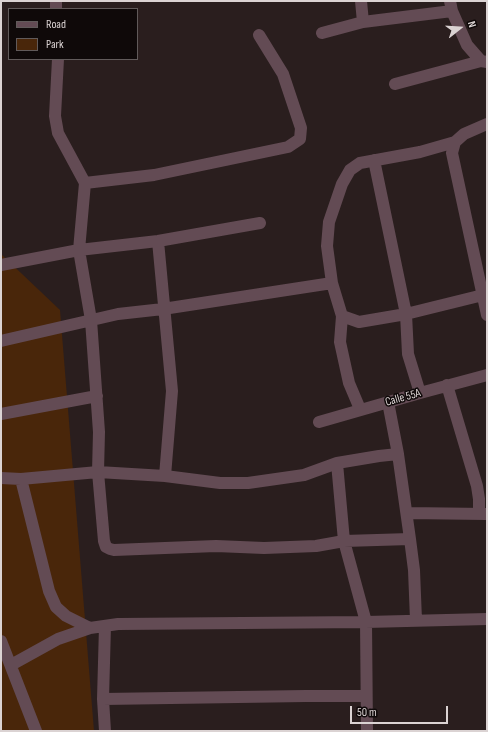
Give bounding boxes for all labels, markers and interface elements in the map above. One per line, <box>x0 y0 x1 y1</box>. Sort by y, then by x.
legend <box>8 8 138 60</box>
north arrow <box>440 8 480 48</box>
text: Road <box>46 17 66 32</box>
text: N <box>465 20 479 29</box>
text: Park <box>46 37 64 52</box>
street label: Calle 55A <box>384 386 422 410</box>
scale bar <box>352 698 450 724</box>
text: 50 m <box>357 705 377 720</box>

